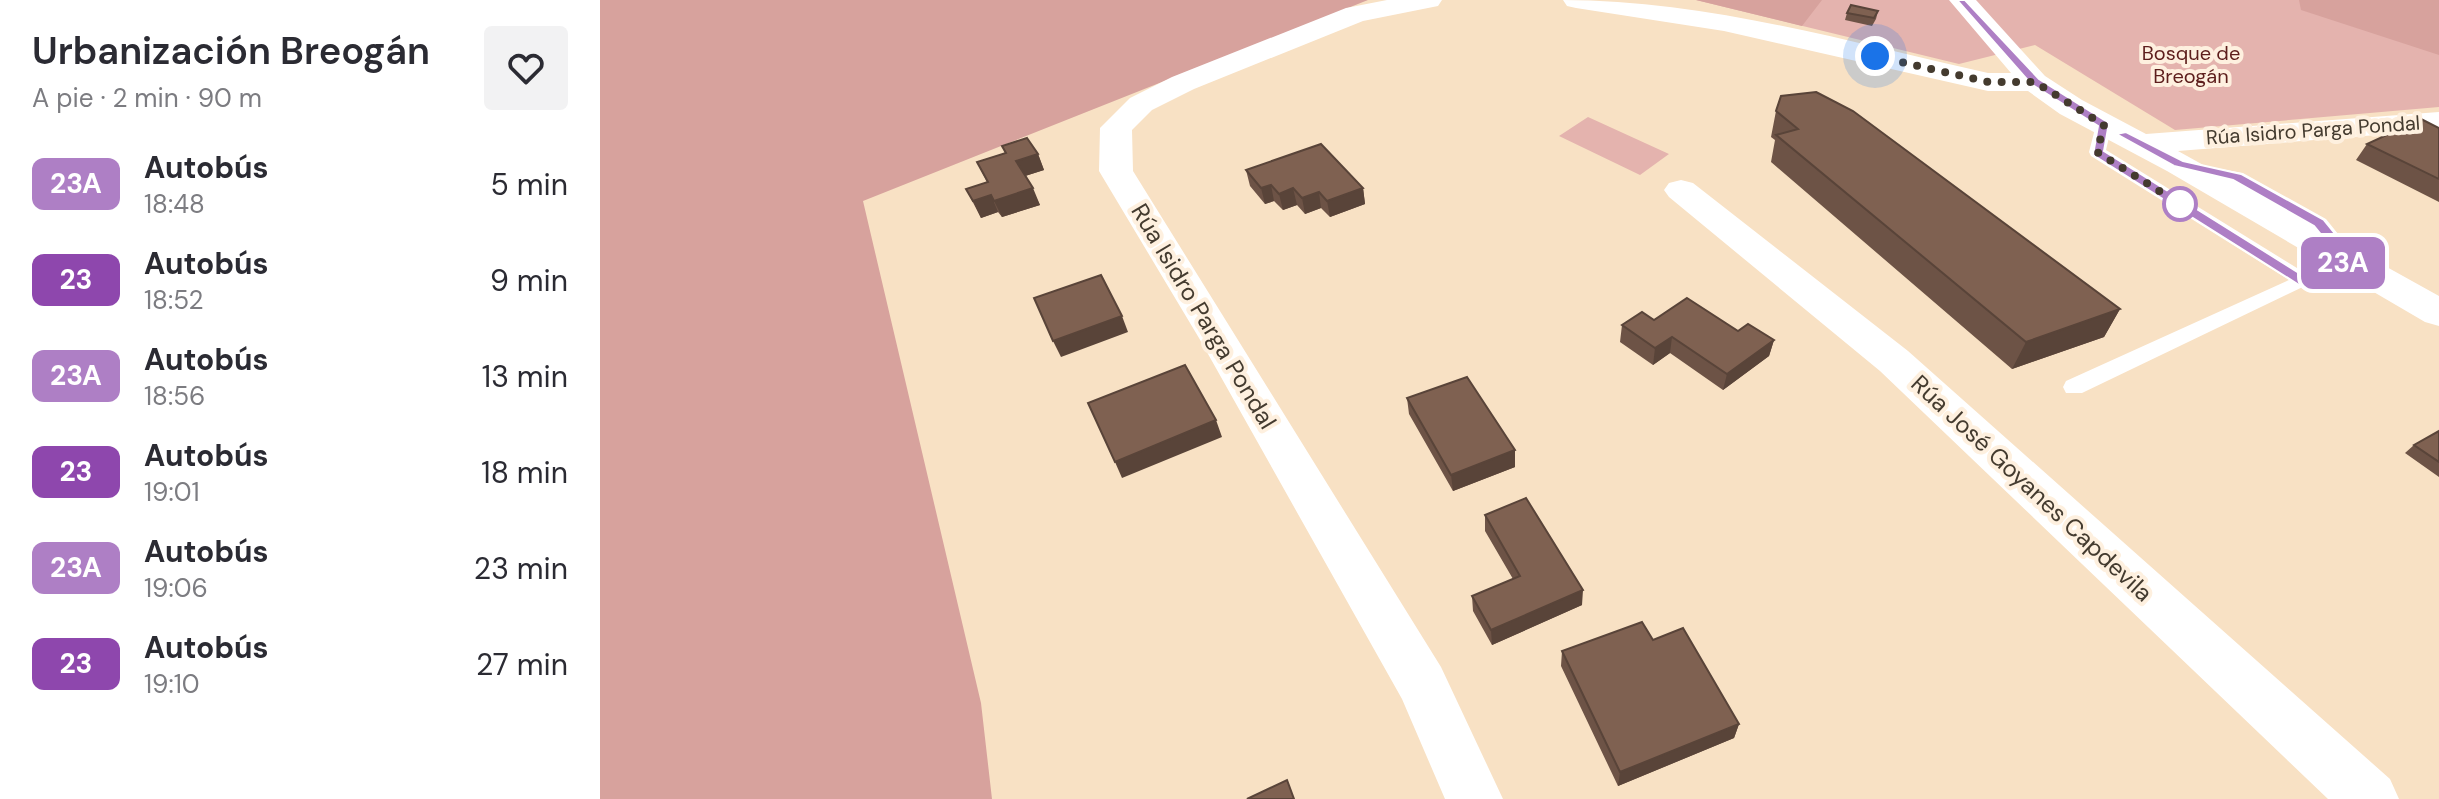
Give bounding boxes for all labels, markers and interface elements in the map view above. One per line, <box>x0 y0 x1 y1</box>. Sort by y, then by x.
text: Urbanización Breogán <box>32 26 430 76</box>
button: heart <box>484 26 568 110</box>
your location <box>1855 36 1895 76</box>
park label: Bosque de Breogán <box>2142 40 2240 89</box>
text: A pie · 2 min · 90 m <box>32 81 262 115</box>
street label: Rúa Isidro Parga Pondal <box>2205 110 2421 150</box>
text: Autobús <box>144 148 268 187</box>
text: 23A <box>50 165 102 202</box>
text: 5 min <box>491 165 568 204</box>
text: 18:48 <box>144 187 205 221</box>
unlabelled marker <box>2163 187 2197 221</box>
street label: Rúa Isidro Parga Pondal <box>1124 198 1284 434</box>
line badge: 23A <box>2297 237 2389 289</box>
text: Autobús <box>144 244 268 283</box>
text: 23A <box>2317 244 2369 281</box>
text: 23 <box>59 261 93 298</box>
text: 9 min <box>490 261 568 300</box>
text: 18:52 <box>144 283 204 317</box>
text: Autobús <box>144 340 268 379</box>
text: 23A <box>50 357 102 394</box>
text: 13 min <box>482 357 568 396</box>
street label: Rúa José Goyanes Capdevila <box>1905 368 2159 608</box>
text: 18:56 <box>144 379 205 413</box>
text: Autobús <box>144 436 268 475</box>
text: 23 <box>59 453 93 490</box>
text: 18 min <box>481 453 568 492</box>
text: 19:01 <box>144 475 200 509</box>
text: Autobús <box>144 532 268 571</box>
text: 23A <box>50 549 102 586</box>
text: 23 min <box>474 549 568 588</box>
text: 19:06 <box>144 571 208 605</box>
text: Autobús <box>144 628 268 667</box>
text: 23 <box>59 645 93 682</box>
text: 27 min <box>476 645 568 684</box>
text: 19:10 <box>144 667 200 701</box>

